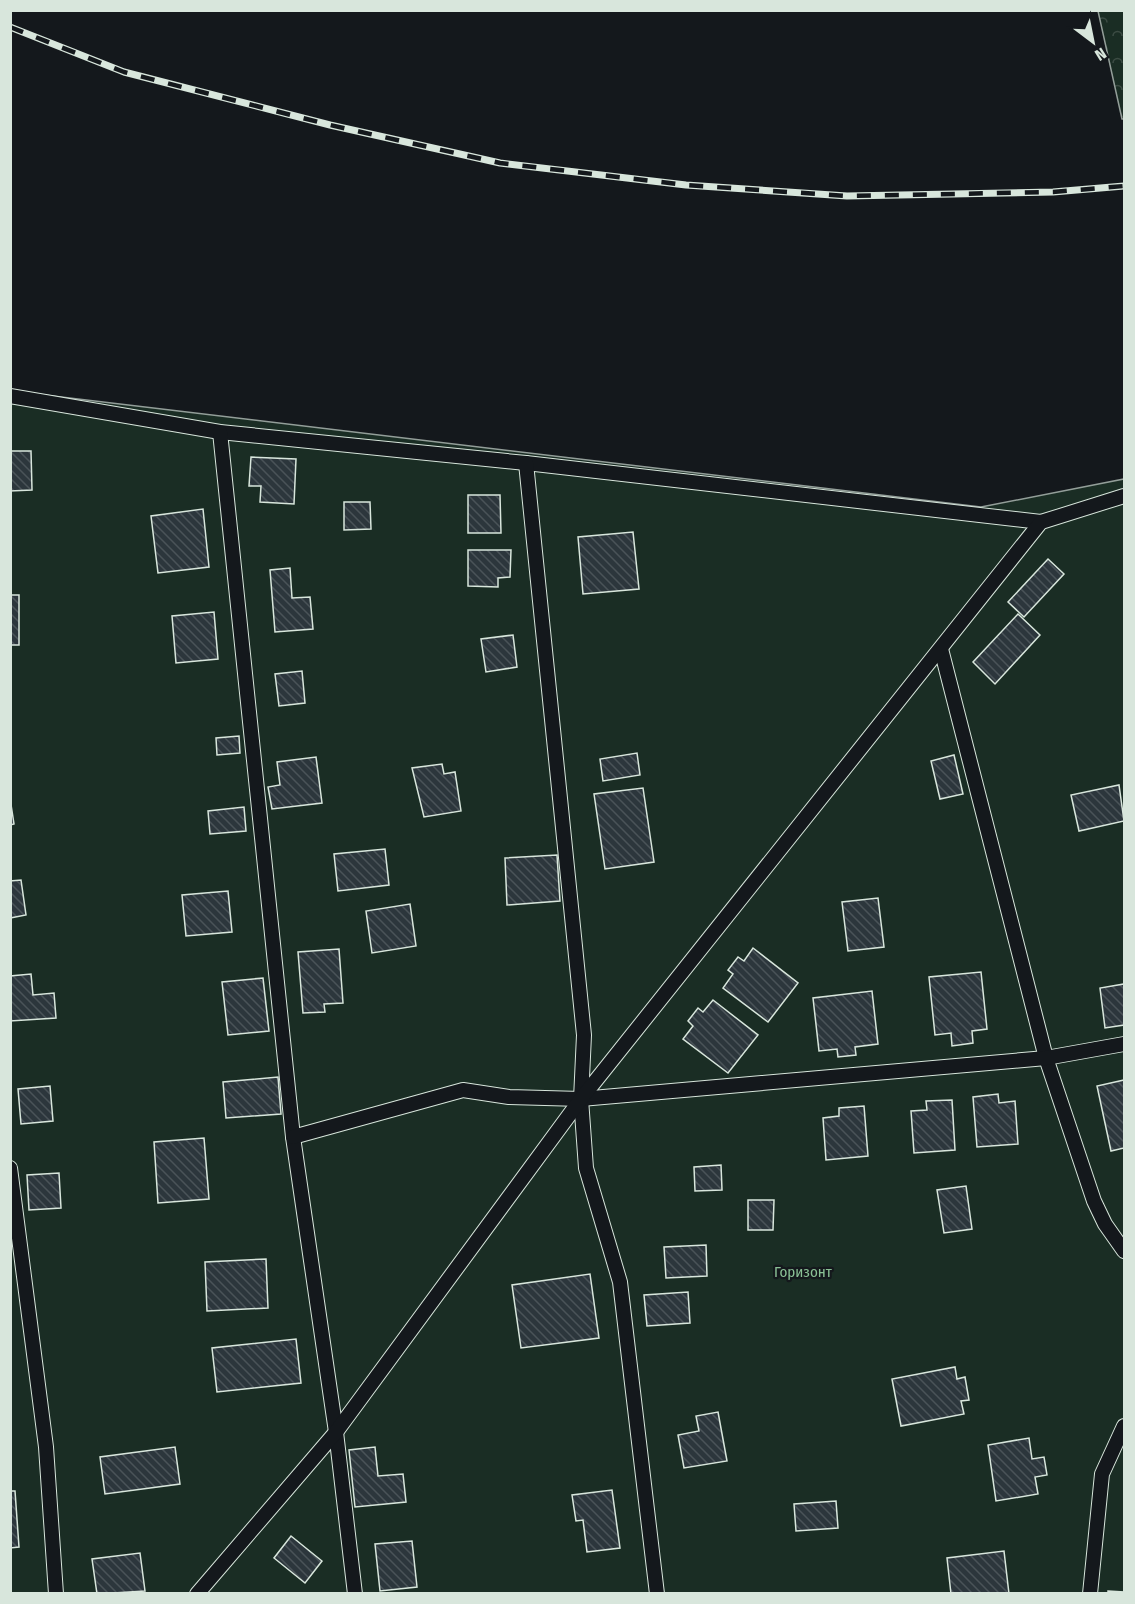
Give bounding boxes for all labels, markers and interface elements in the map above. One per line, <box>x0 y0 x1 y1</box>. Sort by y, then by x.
north arrow <box>1063 12 1123 72</box>
text: N <box>1092 44 1110 65</box>
park label: Горизонт <box>774 1263 833 1281</box>

